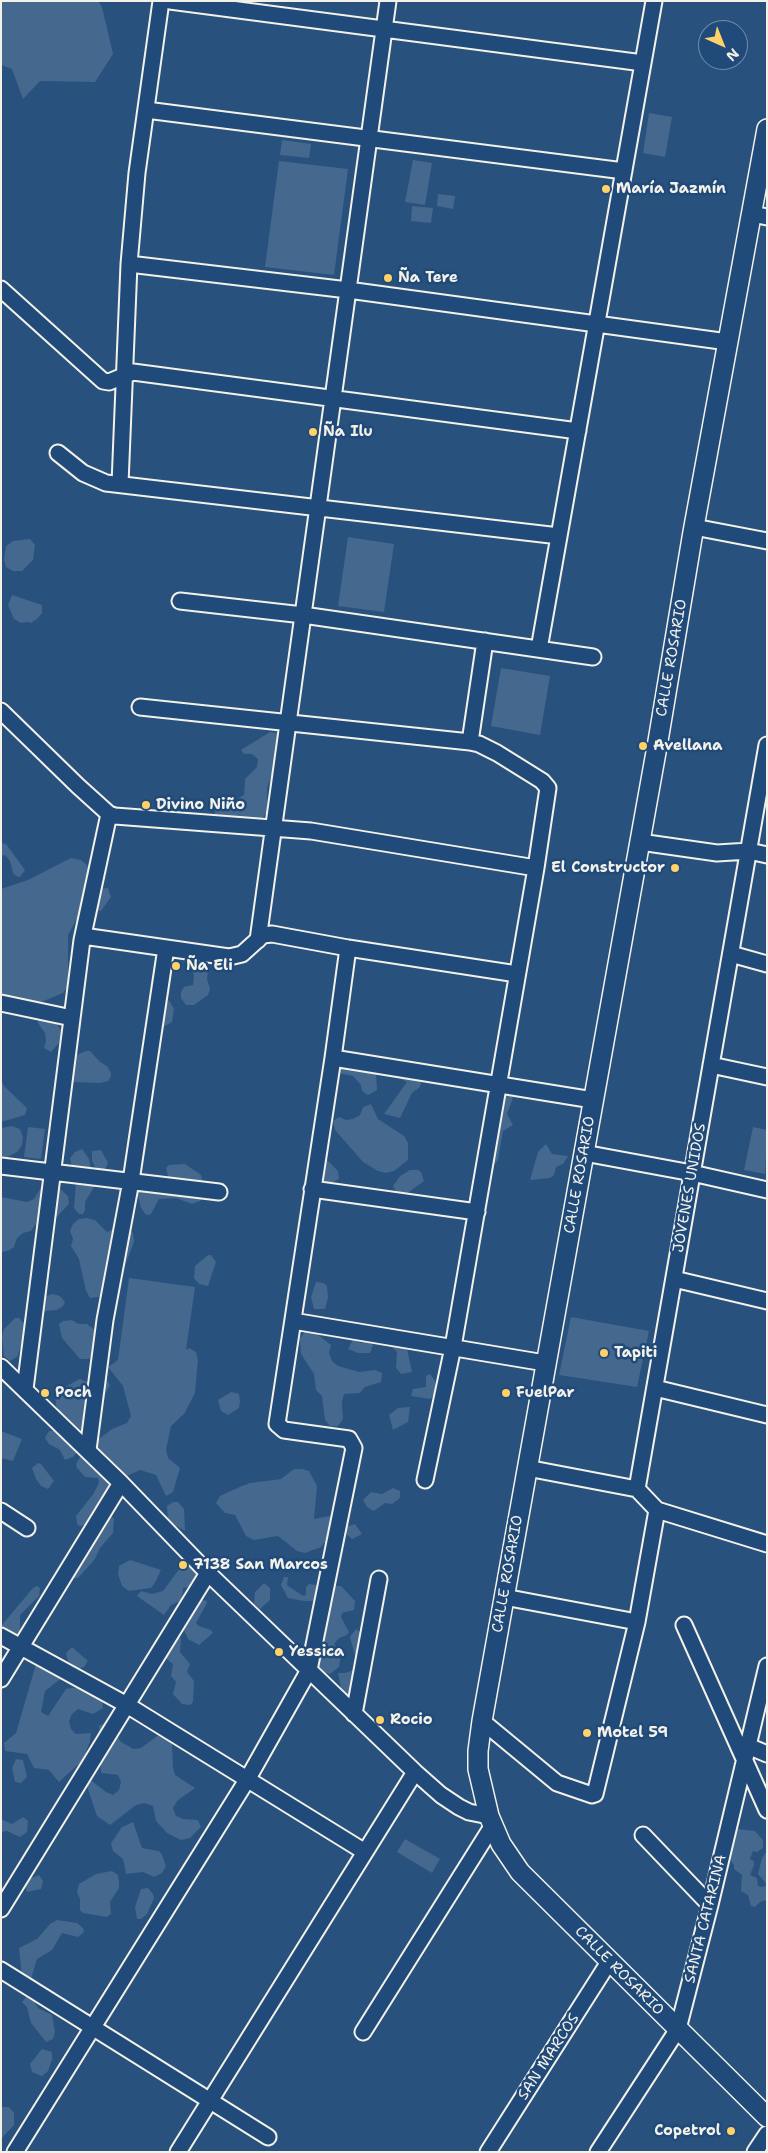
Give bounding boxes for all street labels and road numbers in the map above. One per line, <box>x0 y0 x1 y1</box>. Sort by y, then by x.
street label: CALLE ROSARIO <box>653 598 691 718</box>
street label: CALLE ROSARIO <box>561 1115 599 1235</box>
street label: JOVENES UNIDOS <box>670 1122 710 1254</box>
street label: CALLE ROSARIO <box>489 1514 527 1634</box>
street label: SANTA CATARINA <box>681 1853 731 1985</box>
street label: CALLE ROSARIO <box>571 1923 667 2019</box>
street label: SAN MARCOS <box>514 2011 584 2103</box>

